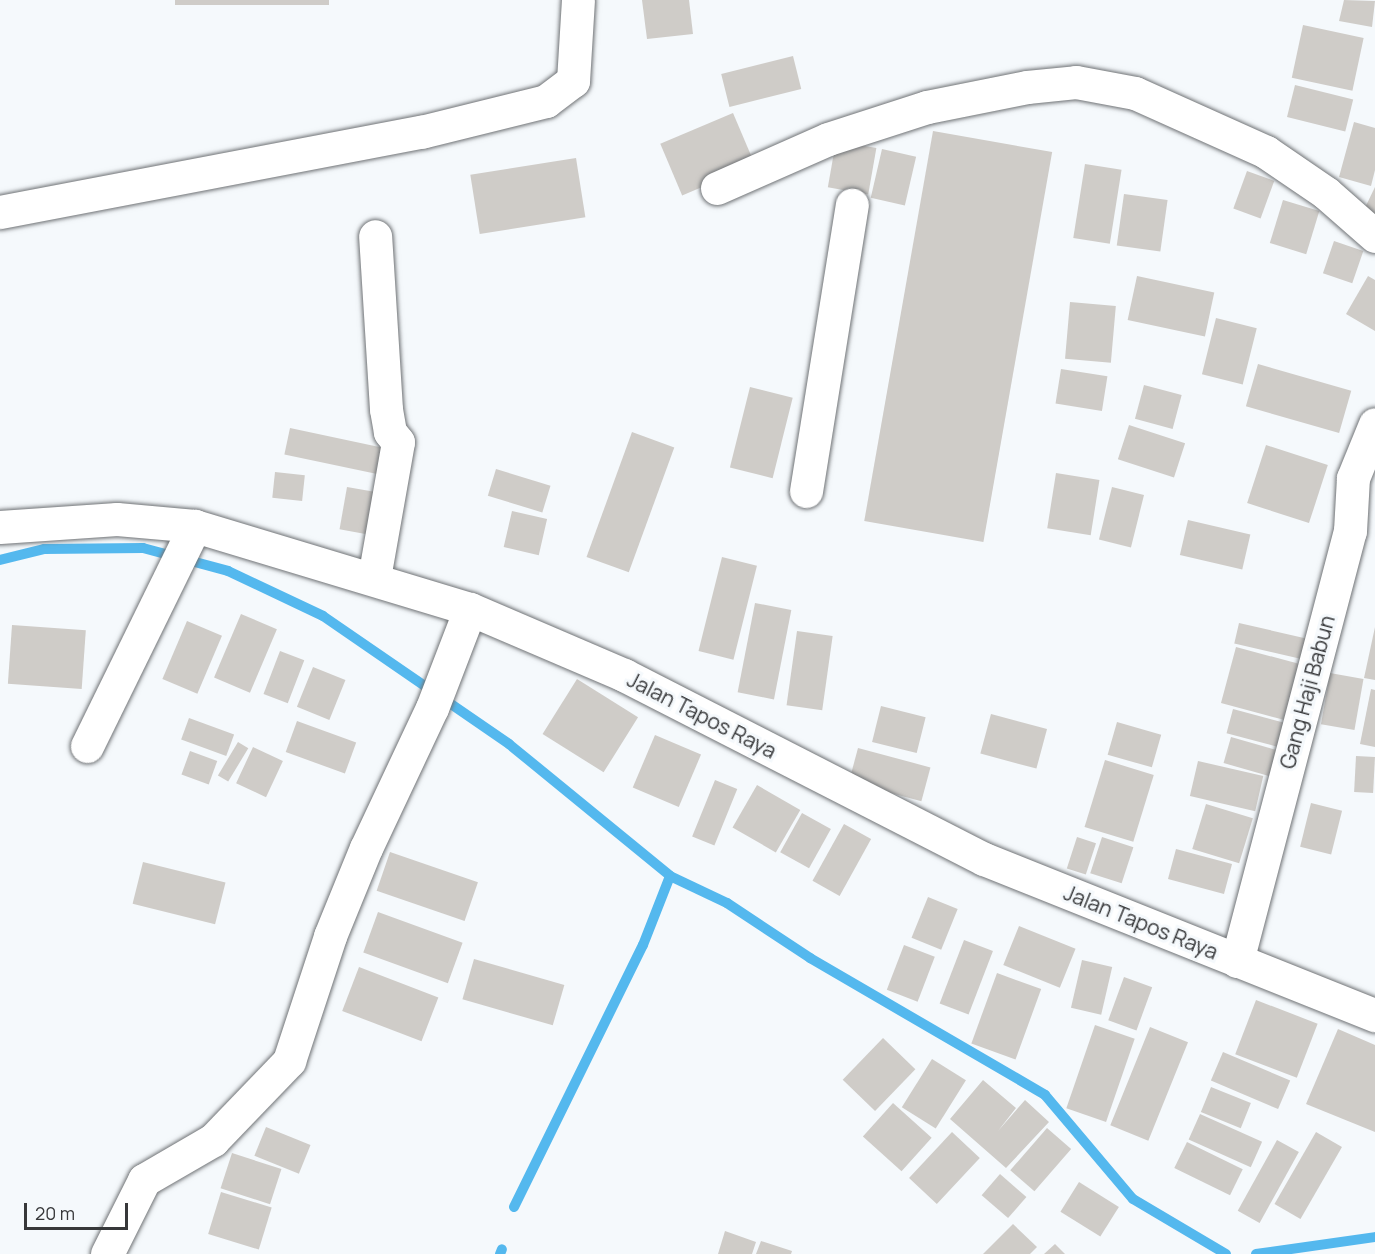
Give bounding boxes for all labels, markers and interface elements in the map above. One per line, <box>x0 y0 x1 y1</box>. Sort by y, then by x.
street label: Gang Haji Babun <box>1274 612 1340 772</box>
street label: Jalan Tapos Raya <box>623 667 781 763</box>
street label: Jalan Tapos Raya <box>1060 880 1222 964</box>
scale bar <box>27 1191 130 1229</box>
text: 20 m <box>35 1201 75 1225</box>

